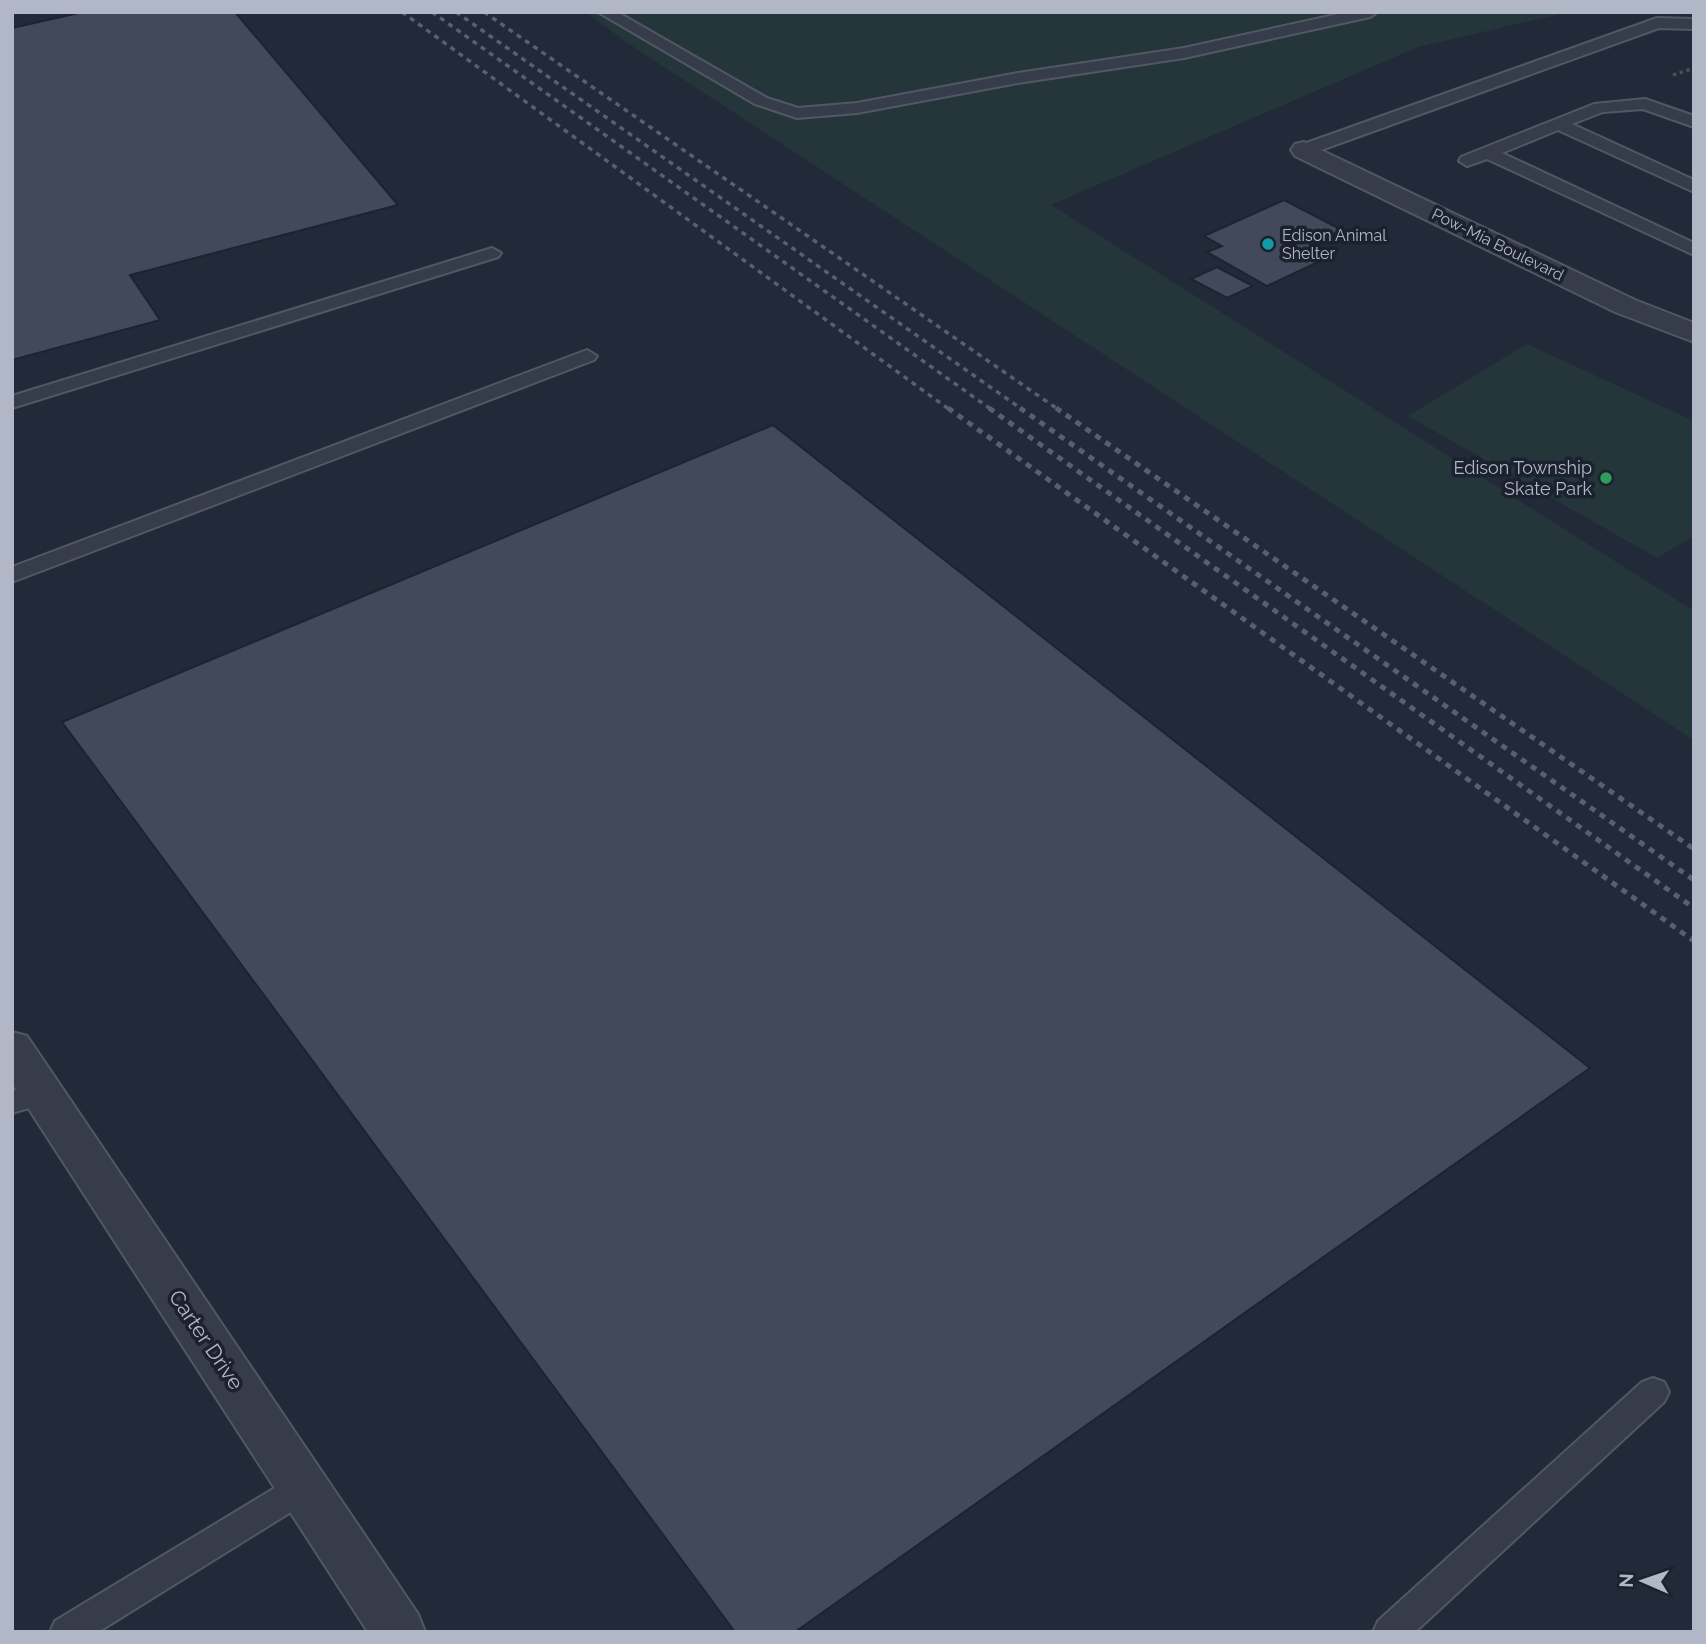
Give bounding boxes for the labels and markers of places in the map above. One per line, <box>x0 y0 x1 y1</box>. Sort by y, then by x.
place label: Edison Animal Shelter <box>1282 226 1387 263</box>
marker: Edison Animal Shelter <box>1260 236 1276 252</box>
place label: Edison Township Skate Park <box>1454 457 1592 499</box>
marker: Edison Township Skate Park <box>1598 470 1614 486</box>

